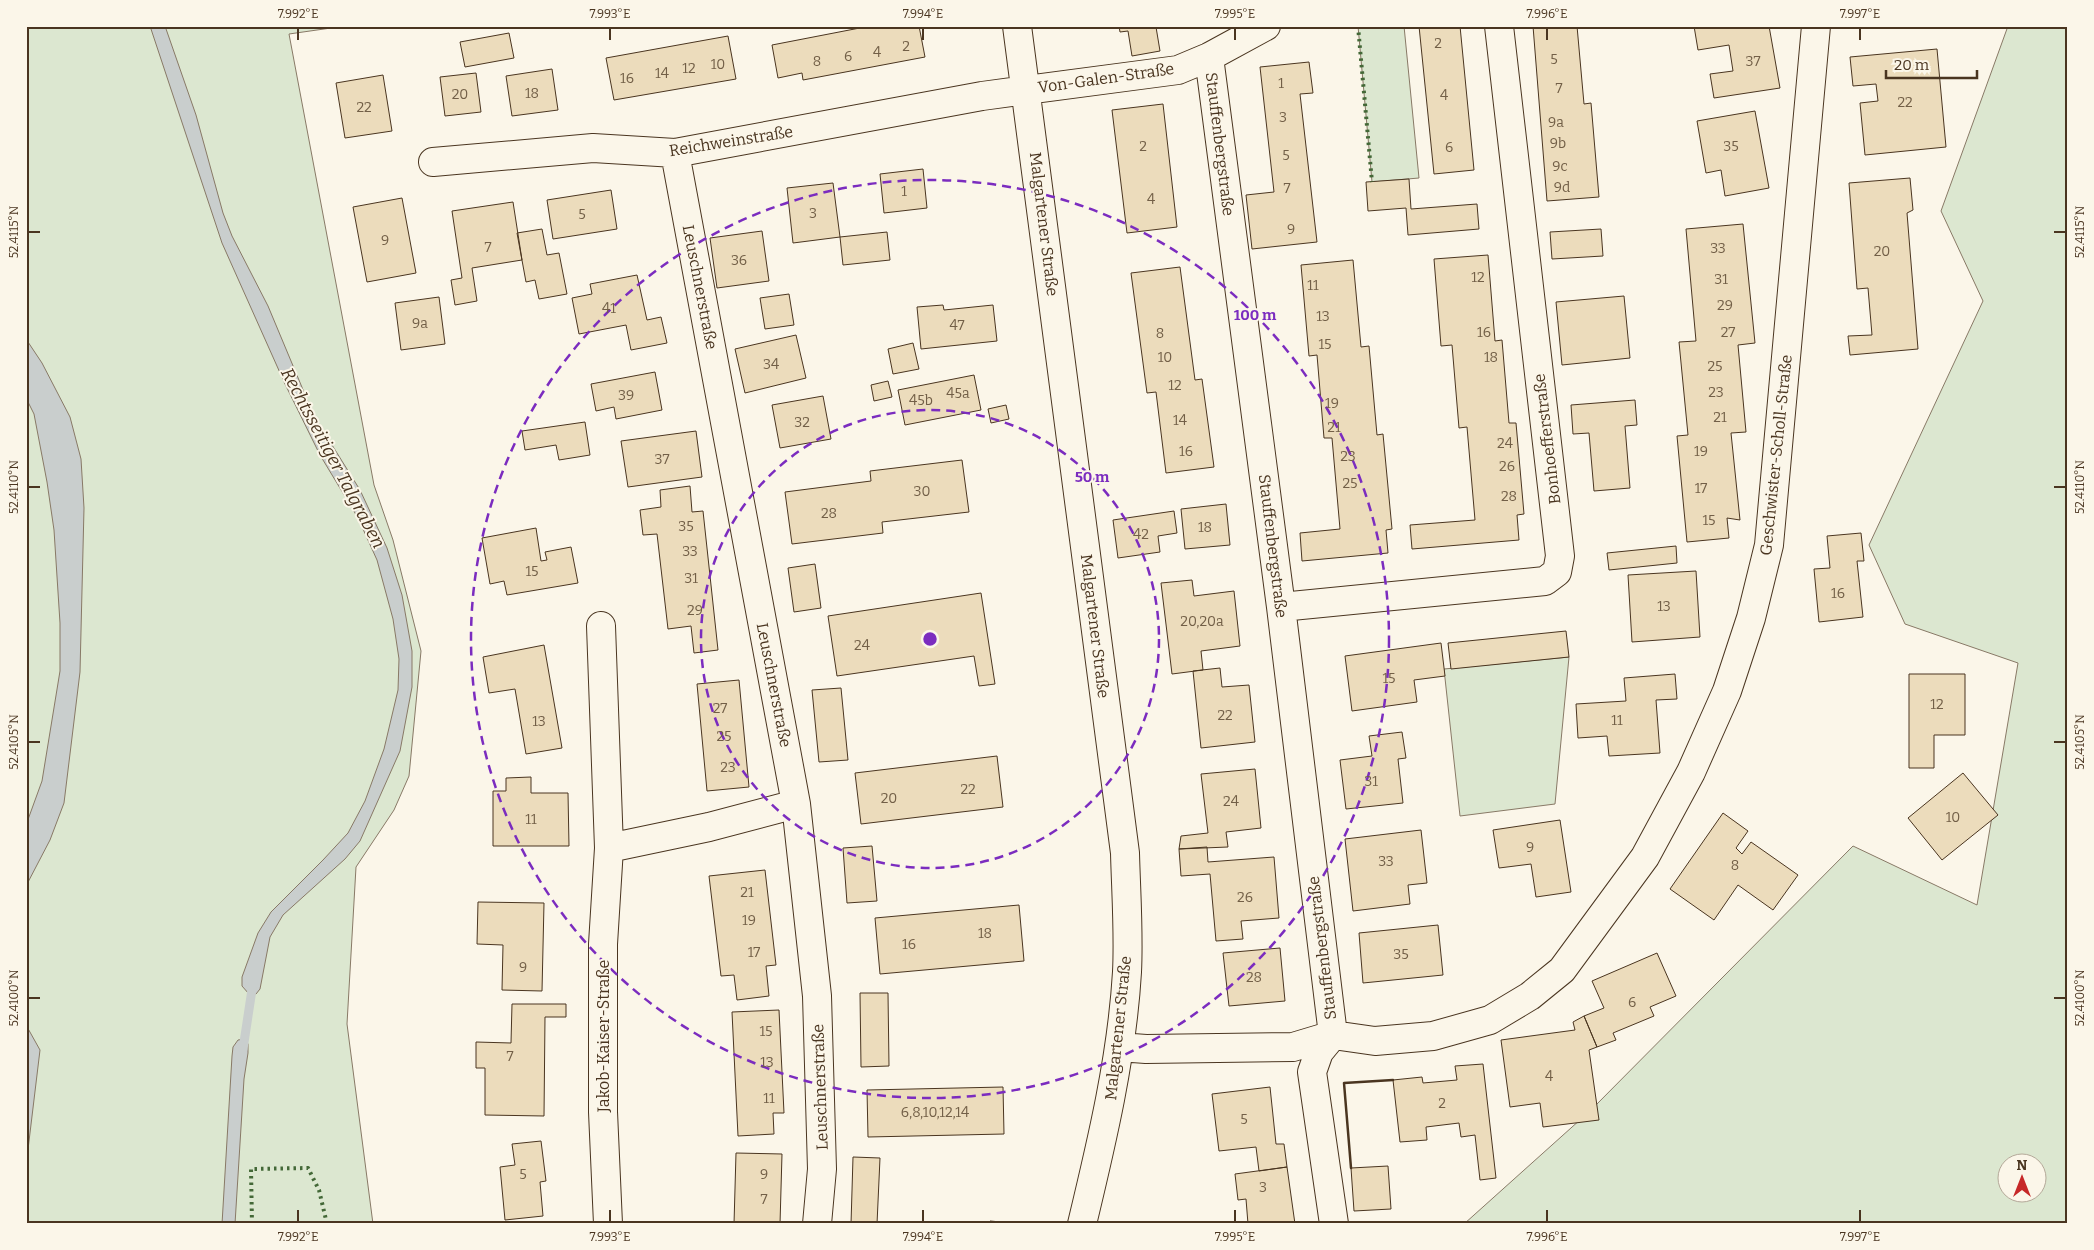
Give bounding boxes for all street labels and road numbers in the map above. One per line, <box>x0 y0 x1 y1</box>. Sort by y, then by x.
street label: Von-Galen-Straße <box>1037 59 1175 97</box>
street label: Stauffenbergstraße <box>1202 71 1238 217</box>
street label: Reichweinstraße <box>668 122 794 160</box>
street label: Malgartener Straße <box>1026 151 1062 297</box>
street label: Leuschnerstraße <box>679 223 721 351</box>
street label: Geschwister-Scholl-Straße <box>1756 354 1796 556</box>
street label: Bonhoefferstraße <box>1530 373 1564 505</box>
street label: Stauffenbergstraße <box>1255 473 1291 619</box>
street label: Malgartener Straße <box>1077 553 1113 699</box>
street label: Leuschnerstraße <box>753 621 795 749</box>
street label: Stauffenbergstraße <box>1304 875 1340 1021</box>
street label: Malgartener Straße <box>1101 955 1135 1101</box>
street label: Jakob-Kaiser-Straße <box>594 960 613 1113</box>
street label: Leuschnerstraße <box>808 1024 832 1150</box>

